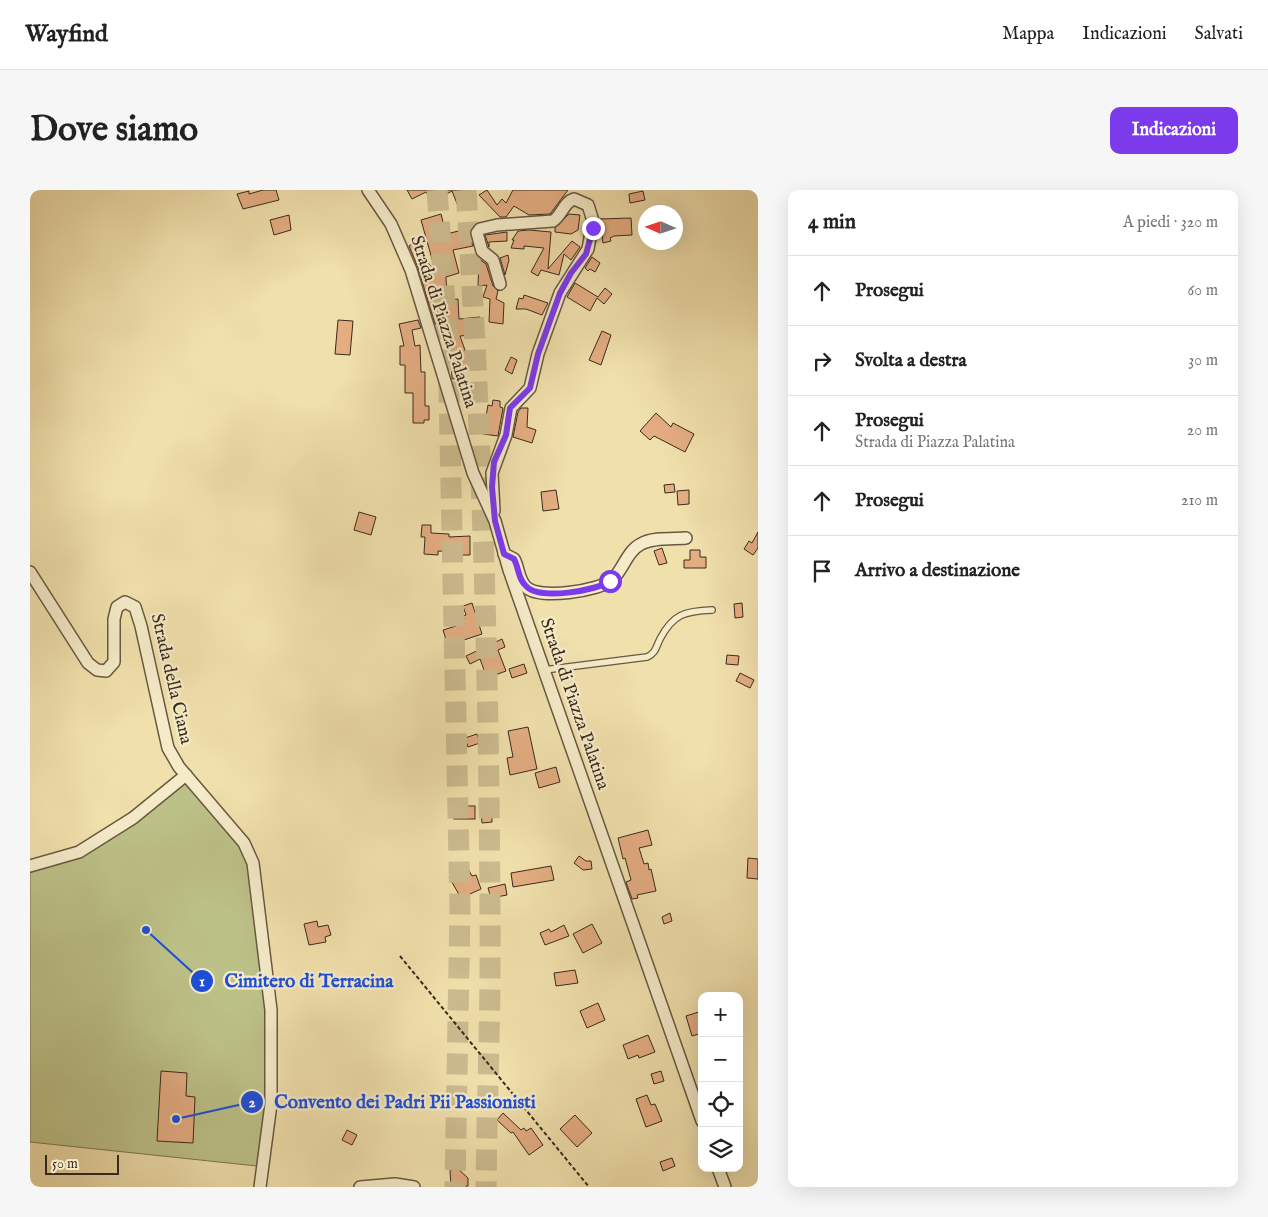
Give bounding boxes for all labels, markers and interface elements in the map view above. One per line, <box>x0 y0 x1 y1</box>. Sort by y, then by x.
text: Wayfind <box>25 19 108 50</box>
text: Mappa <box>1002 23 1054 46</box>
text: Indicazioni <box>1082 23 1167 46</box>
text: Salvati <box>1195 23 1243 46</box>
button: Indicazioni <box>1110 107 1238 154</box>
text: Dove siamo <box>30 108 198 153</box>
north arrow <box>638 205 683 250</box>
text: 4 min <box>808 209 856 236</box>
text: A piedi · 320 m <box>1123 213 1218 233</box>
route end <box>582 217 605 240</box>
street label: Strada di Piazza Palatina <box>404 233 482 411</box>
icon: ahead <box>808 277 836 305</box>
text: Prosegui <box>855 279 924 303</box>
text: 60 m <box>1188 281 1218 301</box>
icon: right <box>808 347 836 375</box>
text: Svolta a destra <box>855 349 967 373</box>
text: 30 m <box>1188 351 1218 371</box>
text: Prosegui <box>855 409 924 433</box>
icon: ahead <box>808 417 836 445</box>
text: 20 m <box>1187 421 1218 441</box>
text: Strada di Piazza Palatina <box>855 433 1015 453</box>
icon: ahead <box>808 487 836 515</box>
text: Prosegui <box>855 489 924 513</box>
text: 210 m <box>1181 491 1218 511</box>
icon: arrive <box>808 557 836 585</box>
text: Arrivo a destinazione <box>855 559 1020 583</box>
route start <box>599 570 622 593</box>
street label: Strada della Ciana <box>145 611 197 747</box>
street label: Strada di Piazza Palatina <box>534 615 614 793</box>
callout: Cimitero di Terracina <box>190 964 404 998</box>
text: Cimitero di Terracina <box>225 970 394 994</box>
text: 1 <box>199 972 205 991</box>
map controls <box>698 992 743 1172</box>
button: + <box>698 992 743 1037</box>
button: − <box>698 1037 743 1082</box>
button: locate <box>698 1082 743 1127</box>
callout: Convento dei Padri Pii Passionisti <box>239 1085 546 1119</box>
text: Convento dei Padri Pii Passionisti <box>274 1091 536 1115</box>
text: 2 <box>248 1093 256 1112</box>
button: layers <box>698 1127 743 1172</box>
scale bar <box>45 1152 119 1175</box>
text: 50 m <box>52 1155 78 1173</box>

